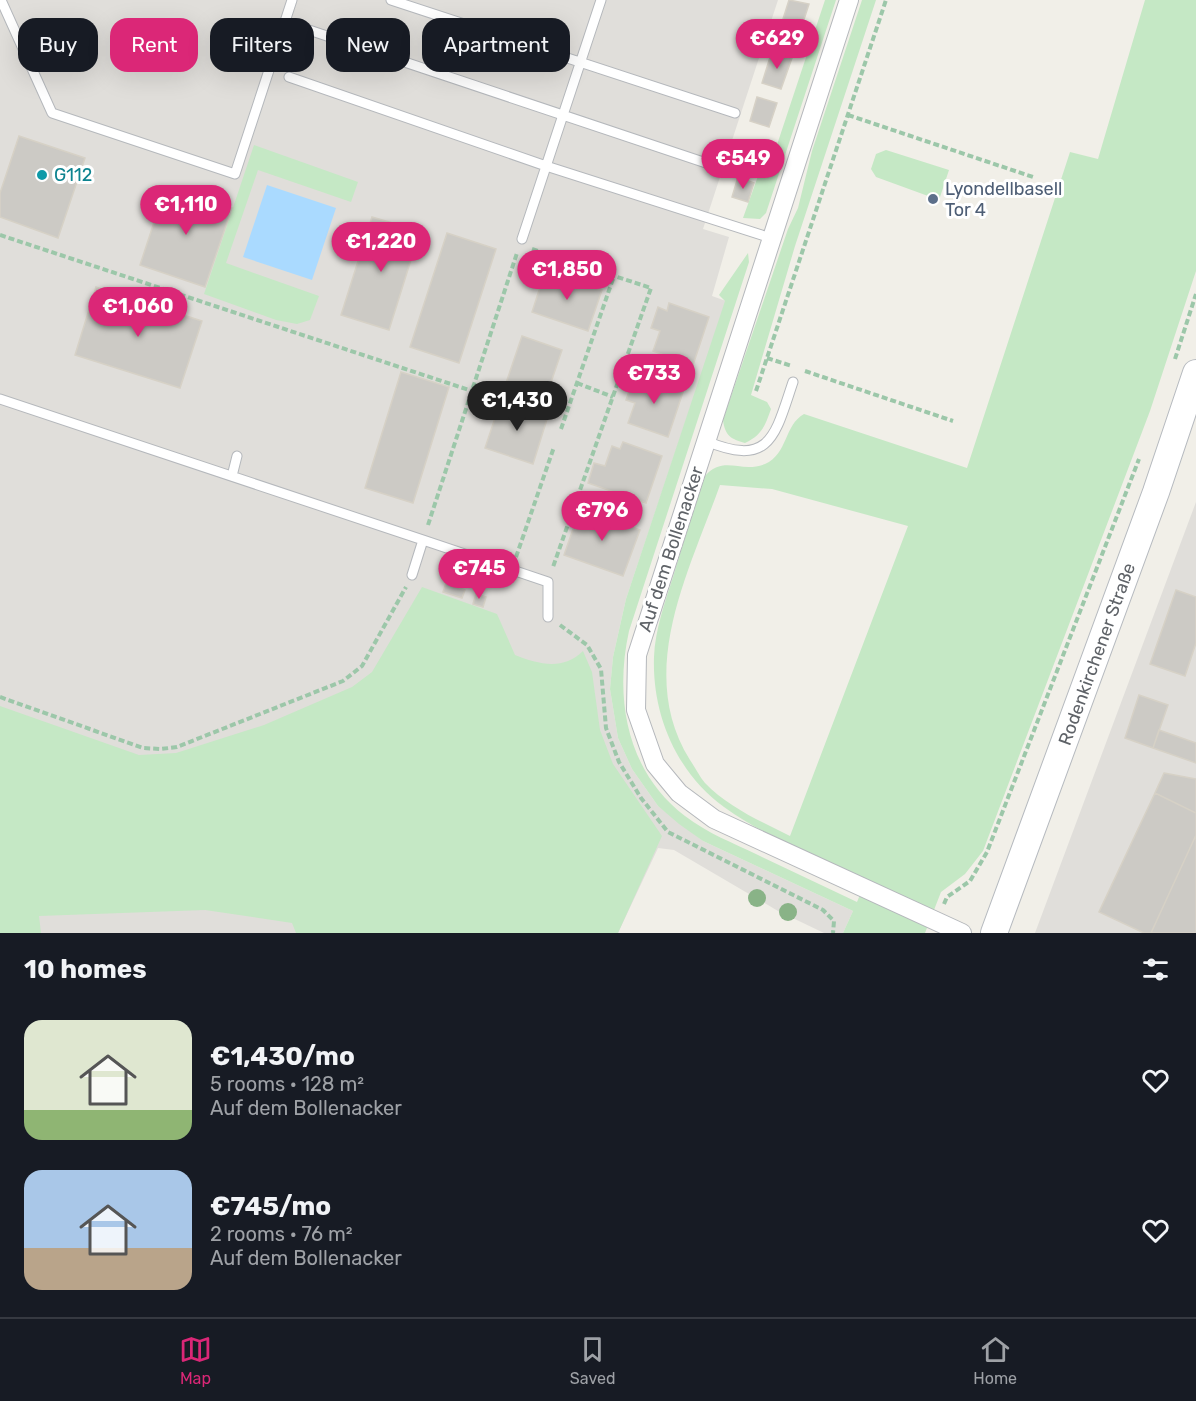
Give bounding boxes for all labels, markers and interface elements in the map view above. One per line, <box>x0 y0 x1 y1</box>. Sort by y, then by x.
chip: Buy <box>18 18 98 72</box>
chip: Rent <box>110 18 198 72</box>
chip: Filters <box>210 18 314 72</box>
chip: New <box>326 18 410 72</box>
chip: Apartment <box>422 18 570 72</box>
pin: €629 <box>741 19 813 70</box>
text: €629 <box>750 26 804 50</box>
pin: €549 <box>707 139 779 190</box>
text: €549 <box>715 146 771 170</box>
place label: G112 <box>54 164 92 186</box>
marker: G112 <box>35 168 49 182</box>
place label: Lyondellbasell Tor 4 <box>945 178 1062 221</box>
pin: €1,110 <box>137 185 235 236</box>
text: €1,110 <box>154 192 218 216</box>
marker: Lyondellbasell Tor 4 <box>926 192 940 206</box>
pin: €1,220 <box>332 222 430 273</box>
text: €1,220 <box>346 229 416 253</box>
pin: €1,850 <box>518 250 616 301</box>
text: €1,850 <box>531 257 603 281</box>
pin: €1,060 <box>89 287 187 338</box>
text: €1,060 <box>102 294 174 318</box>
pin: €733 <box>618 354 690 405</box>
text: €733 <box>627 361 681 385</box>
pin: €1,430 <box>468 381 566 432</box>
text: €1,430 <box>481 388 553 412</box>
street label: Auf dem Bollenacker <box>634 463 708 635</box>
pin: €796 <box>566 491 638 542</box>
text: €796 <box>576 498 628 522</box>
pin: €745 <box>443 549 515 600</box>
text: €745 <box>452 556 506 580</box>
street label: Rodenkirchener Straße <box>1054 560 1140 748</box>
icon: filters <box>1139 953 1172 986</box>
text: 10 homes <box>24 954 147 985</box>
text: €1,430/mo <box>210 1041 355 1072</box>
icon: home <box>72 1044 144 1116</box>
icon: heart <box>1139 1064 1172 1097</box>
text: 5 rooms · 128 m² <box>210 1072 364 1096</box>
text: Auf dem Bollenacker <box>210 1096 402 1120</box>
text: €745/mo <box>210 1191 331 1222</box>
icon: home <box>72 1194 144 1266</box>
icon: heart <box>1139 1214 1172 1247</box>
text: 2 rooms · 76 m² <box>210 1222 353 1246</box>
text: Auf dem Bollenacker <box>210 1246 402 1270</box>
tab: Map <box>179 1333 212 1388</box>
tab: Saved <box>570 1333 615 1388</box>
tab: Home <box>973 1333 1017 1388</box>

